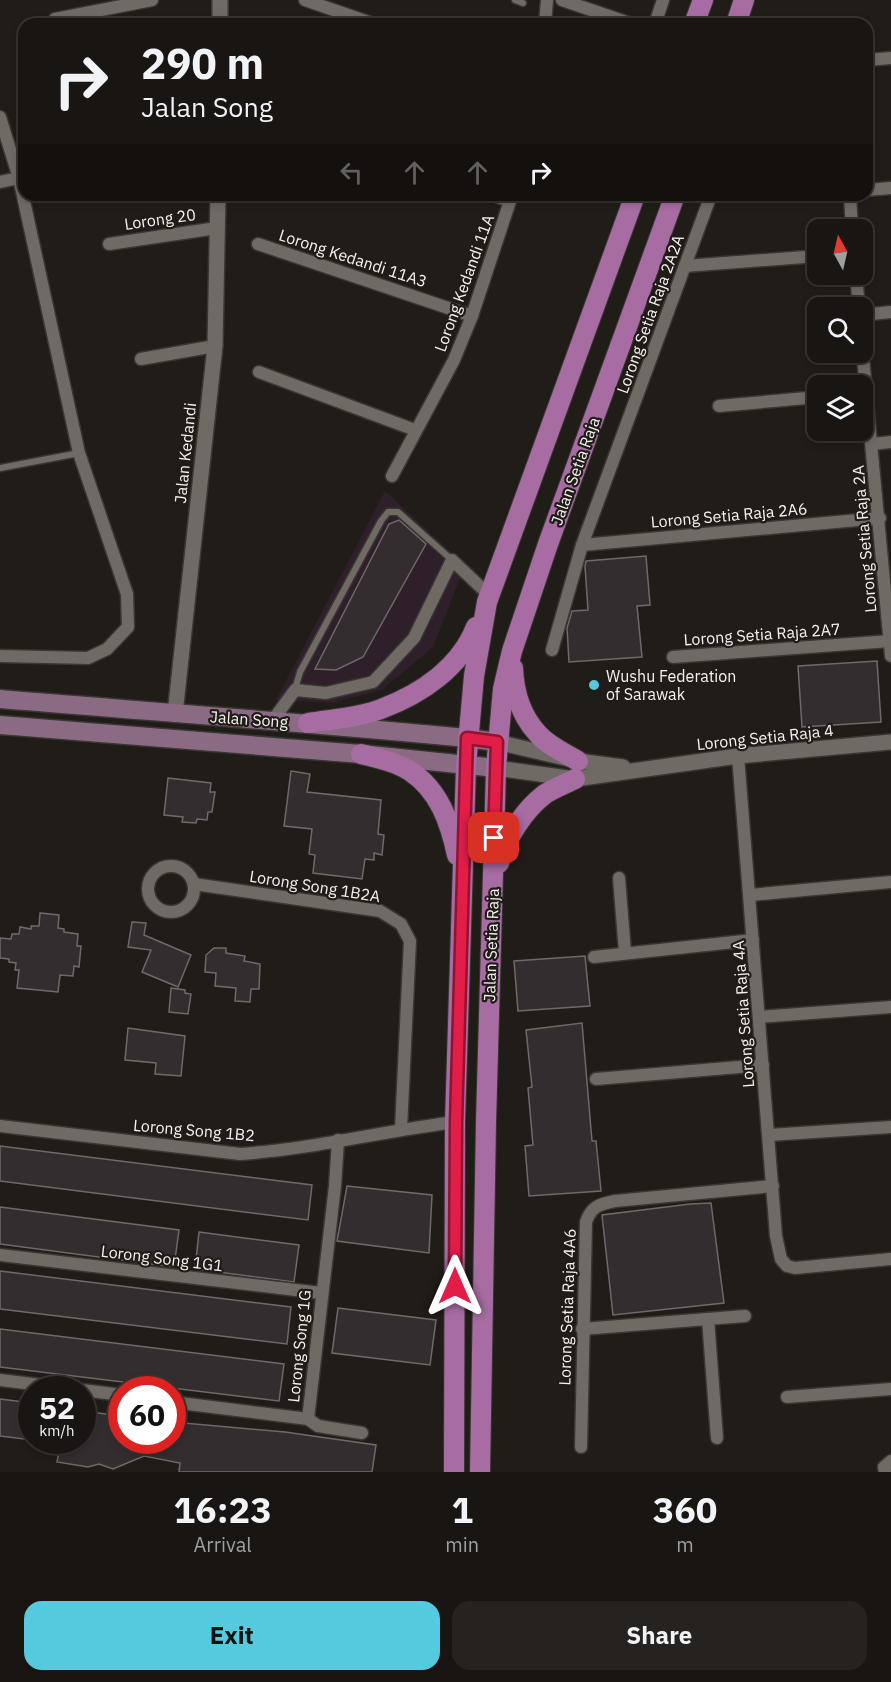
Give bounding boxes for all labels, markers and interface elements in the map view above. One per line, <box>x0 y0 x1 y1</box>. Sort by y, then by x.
text: 290 m <box>141 36 264 91</box>
icon: right <box>42 42 120 120</box>
text: Jalan Song <box>141 89 273 124</box>
icon: left <box>335 156 368 189</box>
icon: ahead <box>398 156 431 189</box>
icon: ahead <box>461 156 494 189</box>
icon: right <box>524 156 557 189</box>
street label: Lorong 20 <box>123 204 197 234</box>
street label: Lorong Kedandi 11A <box>430 212 498 354</box>
north arrow <box>807 219 873 285</box>
map controls <box>807 219 873 441</box>
street label: Lorong Kedandi 11A3 <box>276 225 430 291</box>
street label: Lorong Setia Raja 2A2A <box>612 232 688 396</box>
button: search <box>807 297 873 363</box>
button: layers <box>807 375 873 441</box>
street label: Jalan Kedandi <box>170 402 200 504</box>
street label: Jalan Setia Raja <box>546 414 604 528</box>
street label: Lorong Setia Raja 2A <box>848 465 880 613</box>
street label: Lorong Setia Raja 2A6 <box>650 498 808 532</box>
street label: Lorong Setia Raja 2A7 <box>683 619 841 649</box>
place label: Wushu Federation of Sarawak <box>606 666 736 704</box>
marker: Wushu Federation of Sarawak <box>587 678 601 692</box>
street label: Jalan Song <box>209 706 289 732</box>
street label: Lorong Setia Raja 4 <box>696 720 834 754</box>
pin <box>468 812 519 863</box>
icon: arrive <box>477 821 510 854</box>
street label: Lorong Song 1B2A <box>248 866 382 906</box>
street label: Jalan Setia Raja <box>479 887 503 1002</box>
street label: Lorong Setia Raja 4A <box>728 940 758 1088</box>
street label: Lorong Song 1B2 <box>132 1115 256 1145</box>
street label: Lorong Setia Raja 4A6 <box>554 1228 580 1386</box>
street label: Lorong Song 1G1 <box>100 1241 224 1275</box>
position arrow <box>423 1254 487 1318</box>
street label: Lorong Song 1G <box>283 1289 315 1403</box>
speed limit sign: 60 <box>108 1376 186 1454</box>
text: 52 <box>39 1388 75 1427</box>
text: km/h <box>39 1421 75 1440</box>
text: 16:23 <box>174 1486 272 1533</box>
text: 1 <box>451 1486 473 1533</box>
text: 360 <box>653 1486 717 1533</box>
text: Arrival <box>194 1531 252 1558</box>
text: min <box>445 1531 479 1558</box>
text: m <box>676 1531 694 1558</box>
button: Exit <box>24 1601 440 1670</box>
button: Share <box>452 1601 867 1670</box>

